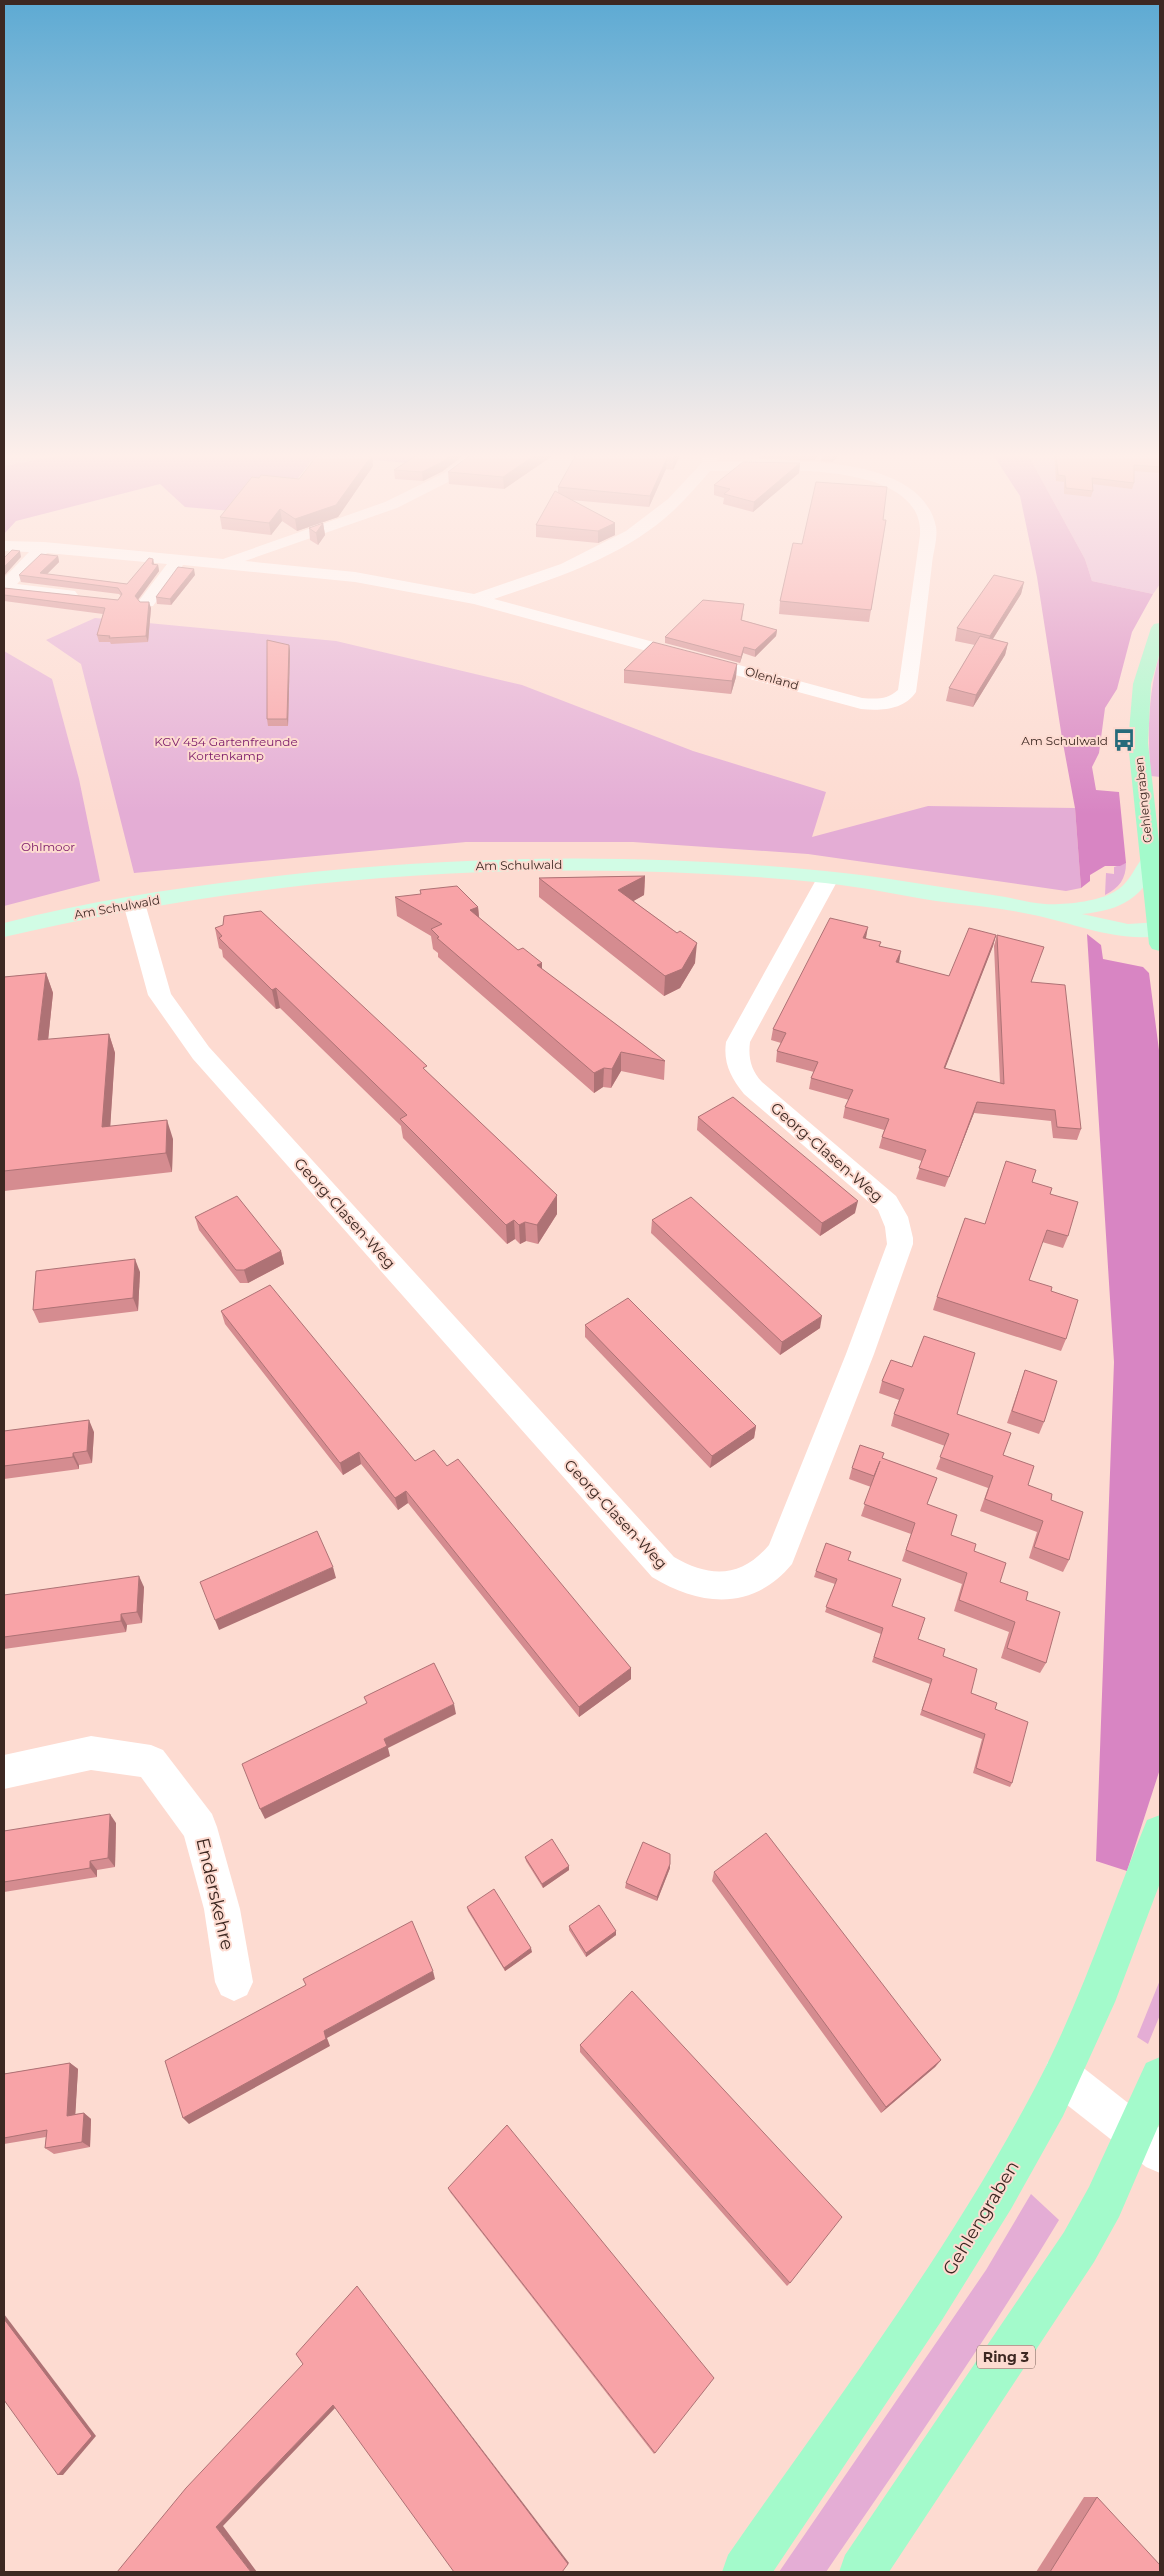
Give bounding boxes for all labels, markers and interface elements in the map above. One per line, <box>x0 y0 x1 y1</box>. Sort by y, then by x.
street label: Olenland <box>743 663 801 693</box>
bus stop icon: Am Schulwald <box>1111 727 1137 753</box>
place label: Am Schulwald <box>1021 733 1108 748</box>
park label: KGV 454 Gartenfreunde Kortenkamp <box>154 734 298 763</box>
street label: Gehlengraben <box>1131 756 1155 844</box>
park label: Ohlmoor <box>21 839 75 854</box>
street label: Am Schulwald <box>476 857 562 873</box>
street label: Am Schulwald <box>73 892 161 922</box>
street label: Georg-Clasen-Weg <box>767 1098 887 1206</box>
street label: Georg-Clasen-Weg <box>290 1154 400 1272</box>
street label: Georg-Clasen-Weg <box>560 1455 672 1573</box>
street label: Enderskehre <box>191 1836 239 1952</box>
street label: Gehlengraben <box>938 2157 1024 2279</box>
road number: Ring 3 <box>977 2346 1035 2368</box>

